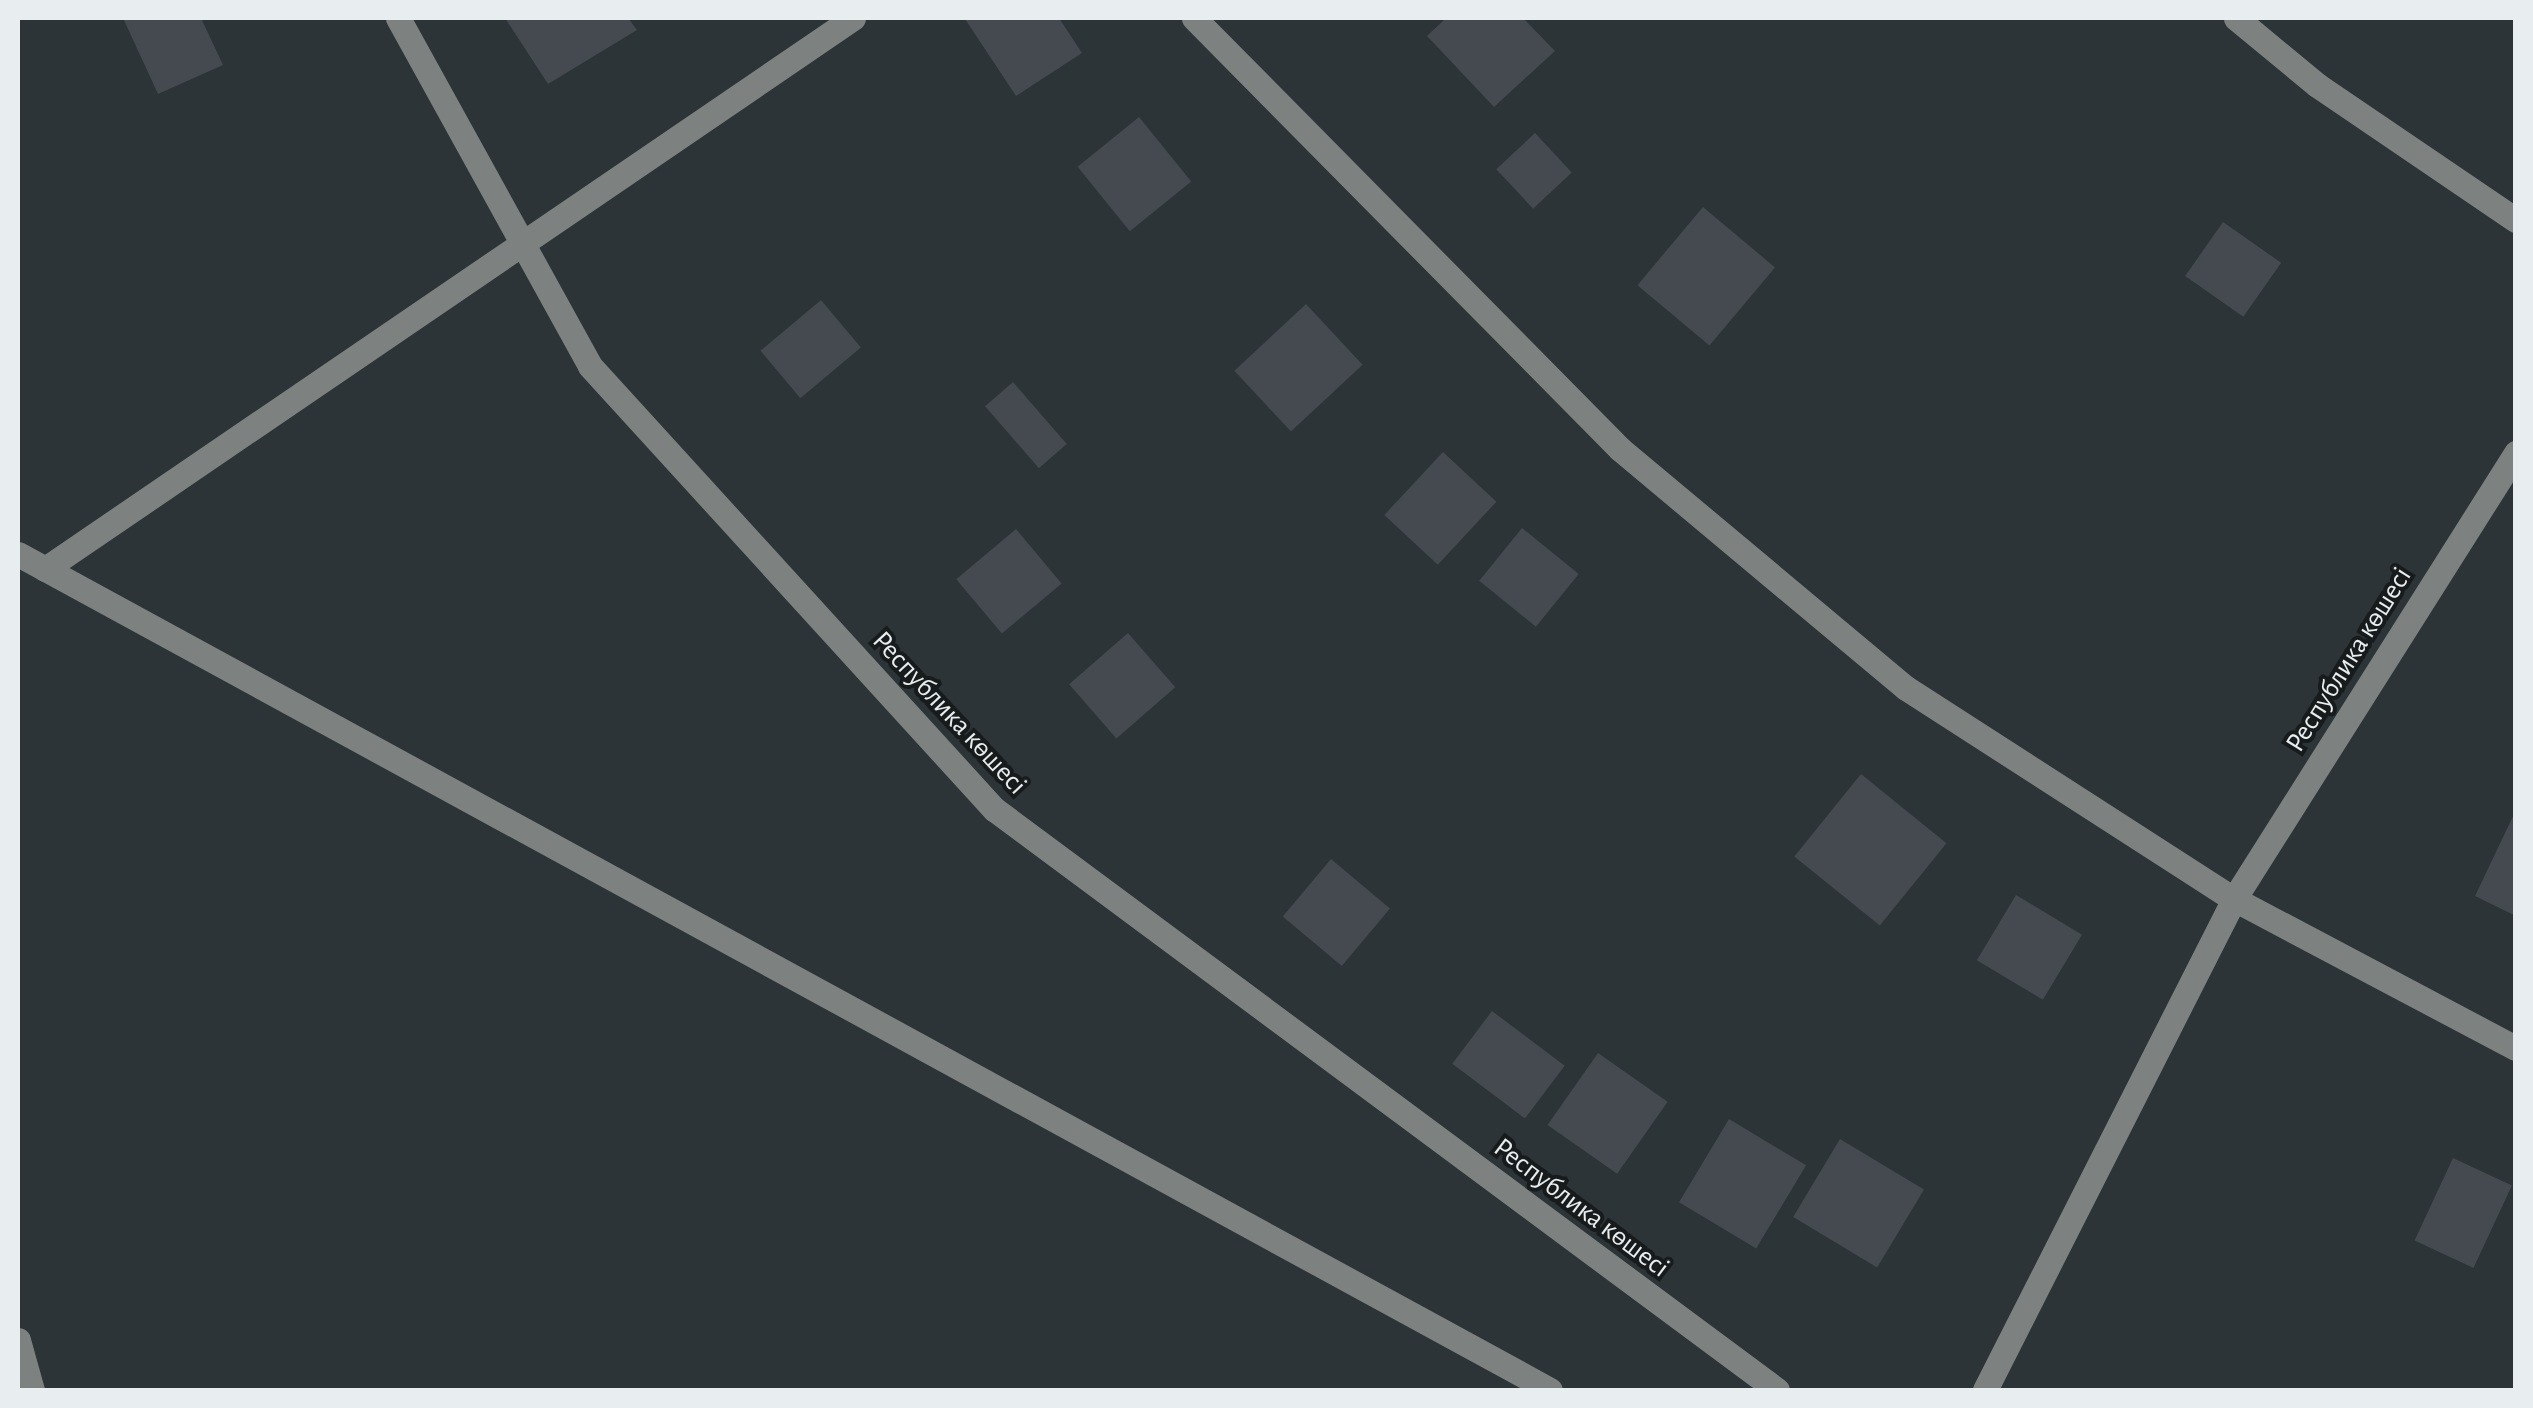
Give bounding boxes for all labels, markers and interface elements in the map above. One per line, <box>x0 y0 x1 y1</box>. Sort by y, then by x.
street label: Республика көшесі <box>2279 562 2419 758</box>
street label: Республика көшесі <box>865 624 1033 802</box>
street label: Республика көшесі <box>1487 1131 1675 1285</box>

